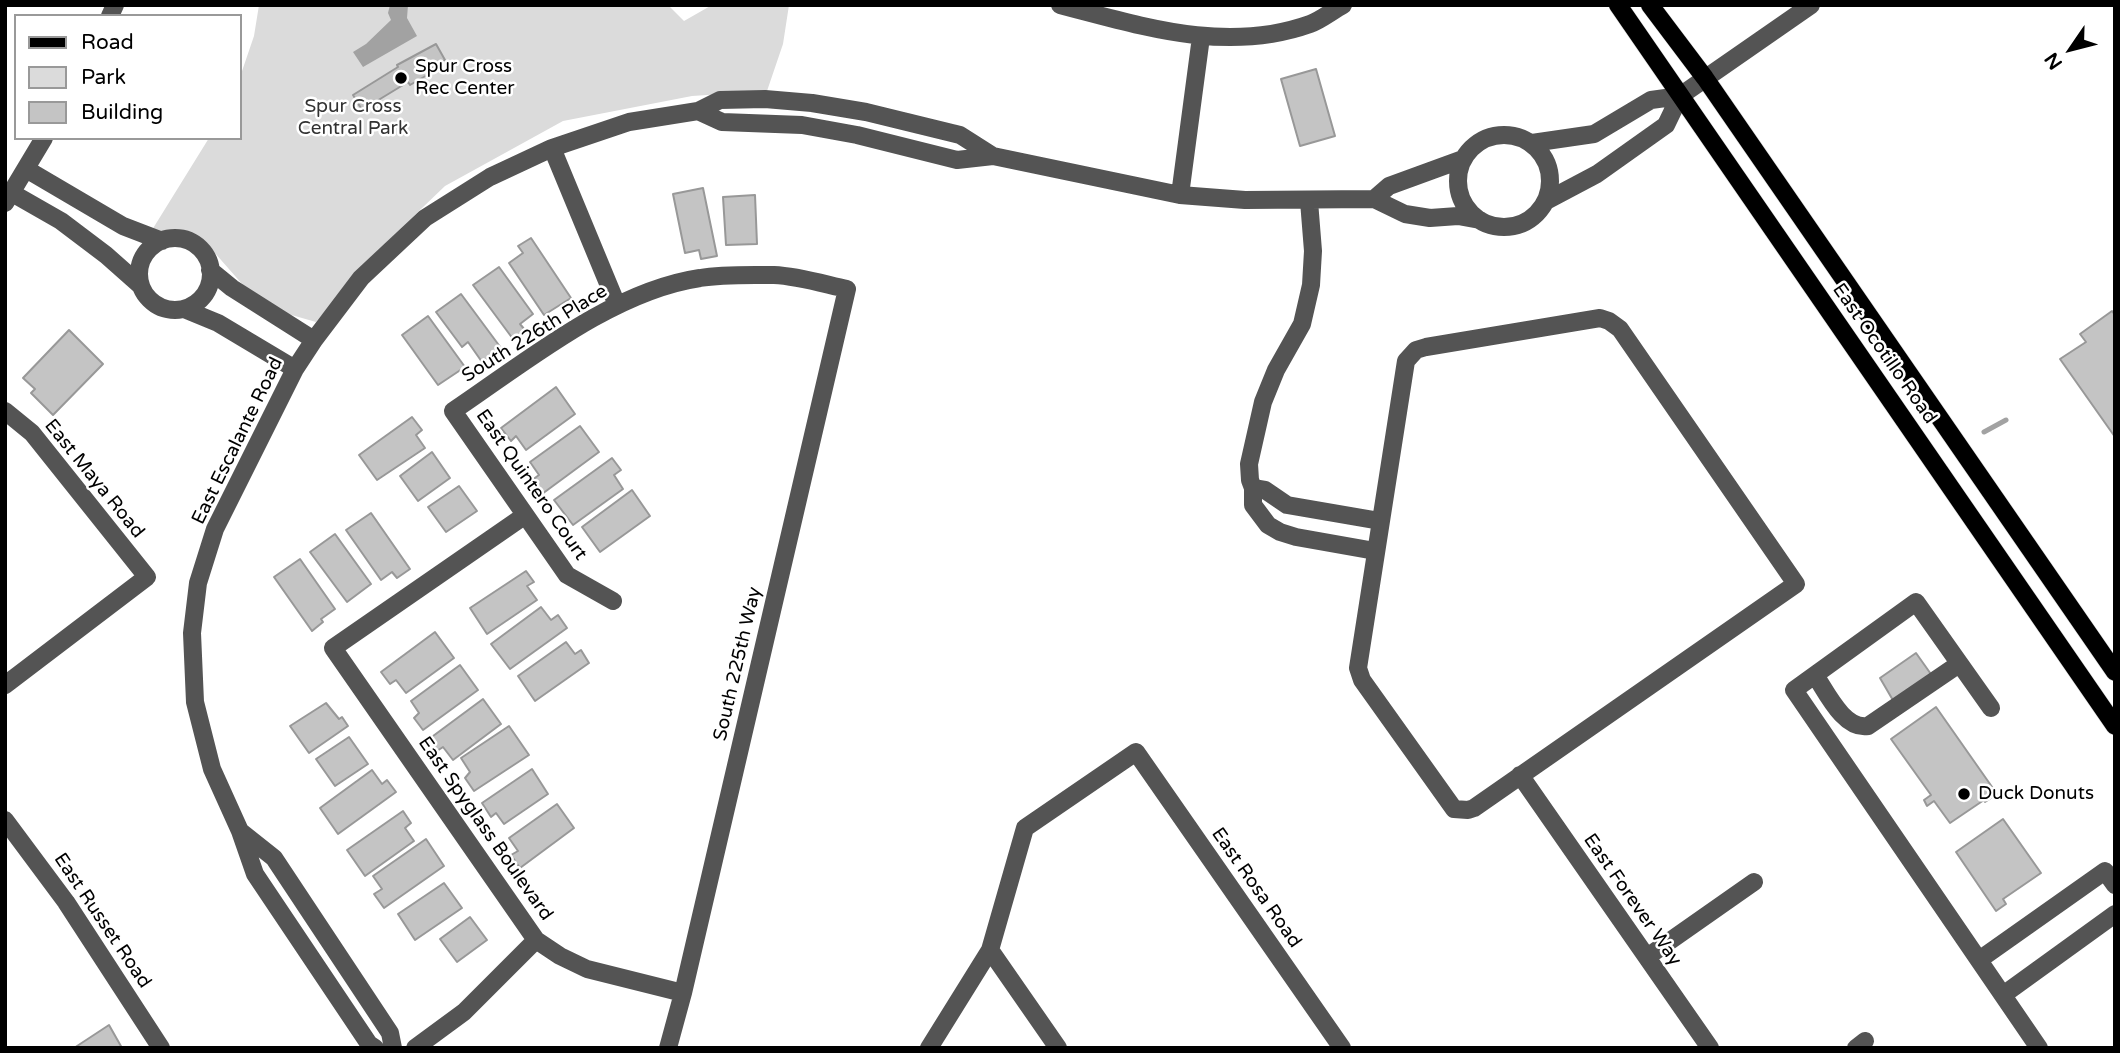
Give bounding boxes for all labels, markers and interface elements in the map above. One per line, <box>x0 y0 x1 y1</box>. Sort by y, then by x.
legend <box>14 14 242 140</box>
north arrow <box>2036 14 2106 84</box>
text: Road <box>81 30 134 55</box>
text: N <box>2040 48 2067 74</box>
place label: Spur Cross Rec Center <box>415 56 515 100</box>
text: Park <box>81 65 126 90</box>
marker: Spur Cross Rec Center <box>393 70 409 86</box>
park label: Spur Cross Central Park <box>298 96 408 140</box>
text: Building <box>81 100 163 125</box>
street label: East Ocotillo Road <box>1827 279 1941 429</box>
street label: South 226th Place <box>458 280 612 388</box>
street label: East Escalante Road <box>188 354 288 528</box>
street label: East Quintero Court <box>470 405 592 565</box>
street label: East Maya Road <box>39 415 149 543</box>
street label: South 225th Way <box>709 585 767 743</box>
street label: East Spyglass Boulevard <box>413 733 557 925</box>
place label: Duck Donuts <box>1978 783 2094 805</box>
marker: Duck Donuts <box>1956 786 1972 802</box>
street label: East Rosa Road <box>1206 824 1306 952</box>
street label: East Forever Way <box>1578 830 1686 970</box>
street label: East Russet Road <box>48 849 156 993</box>

